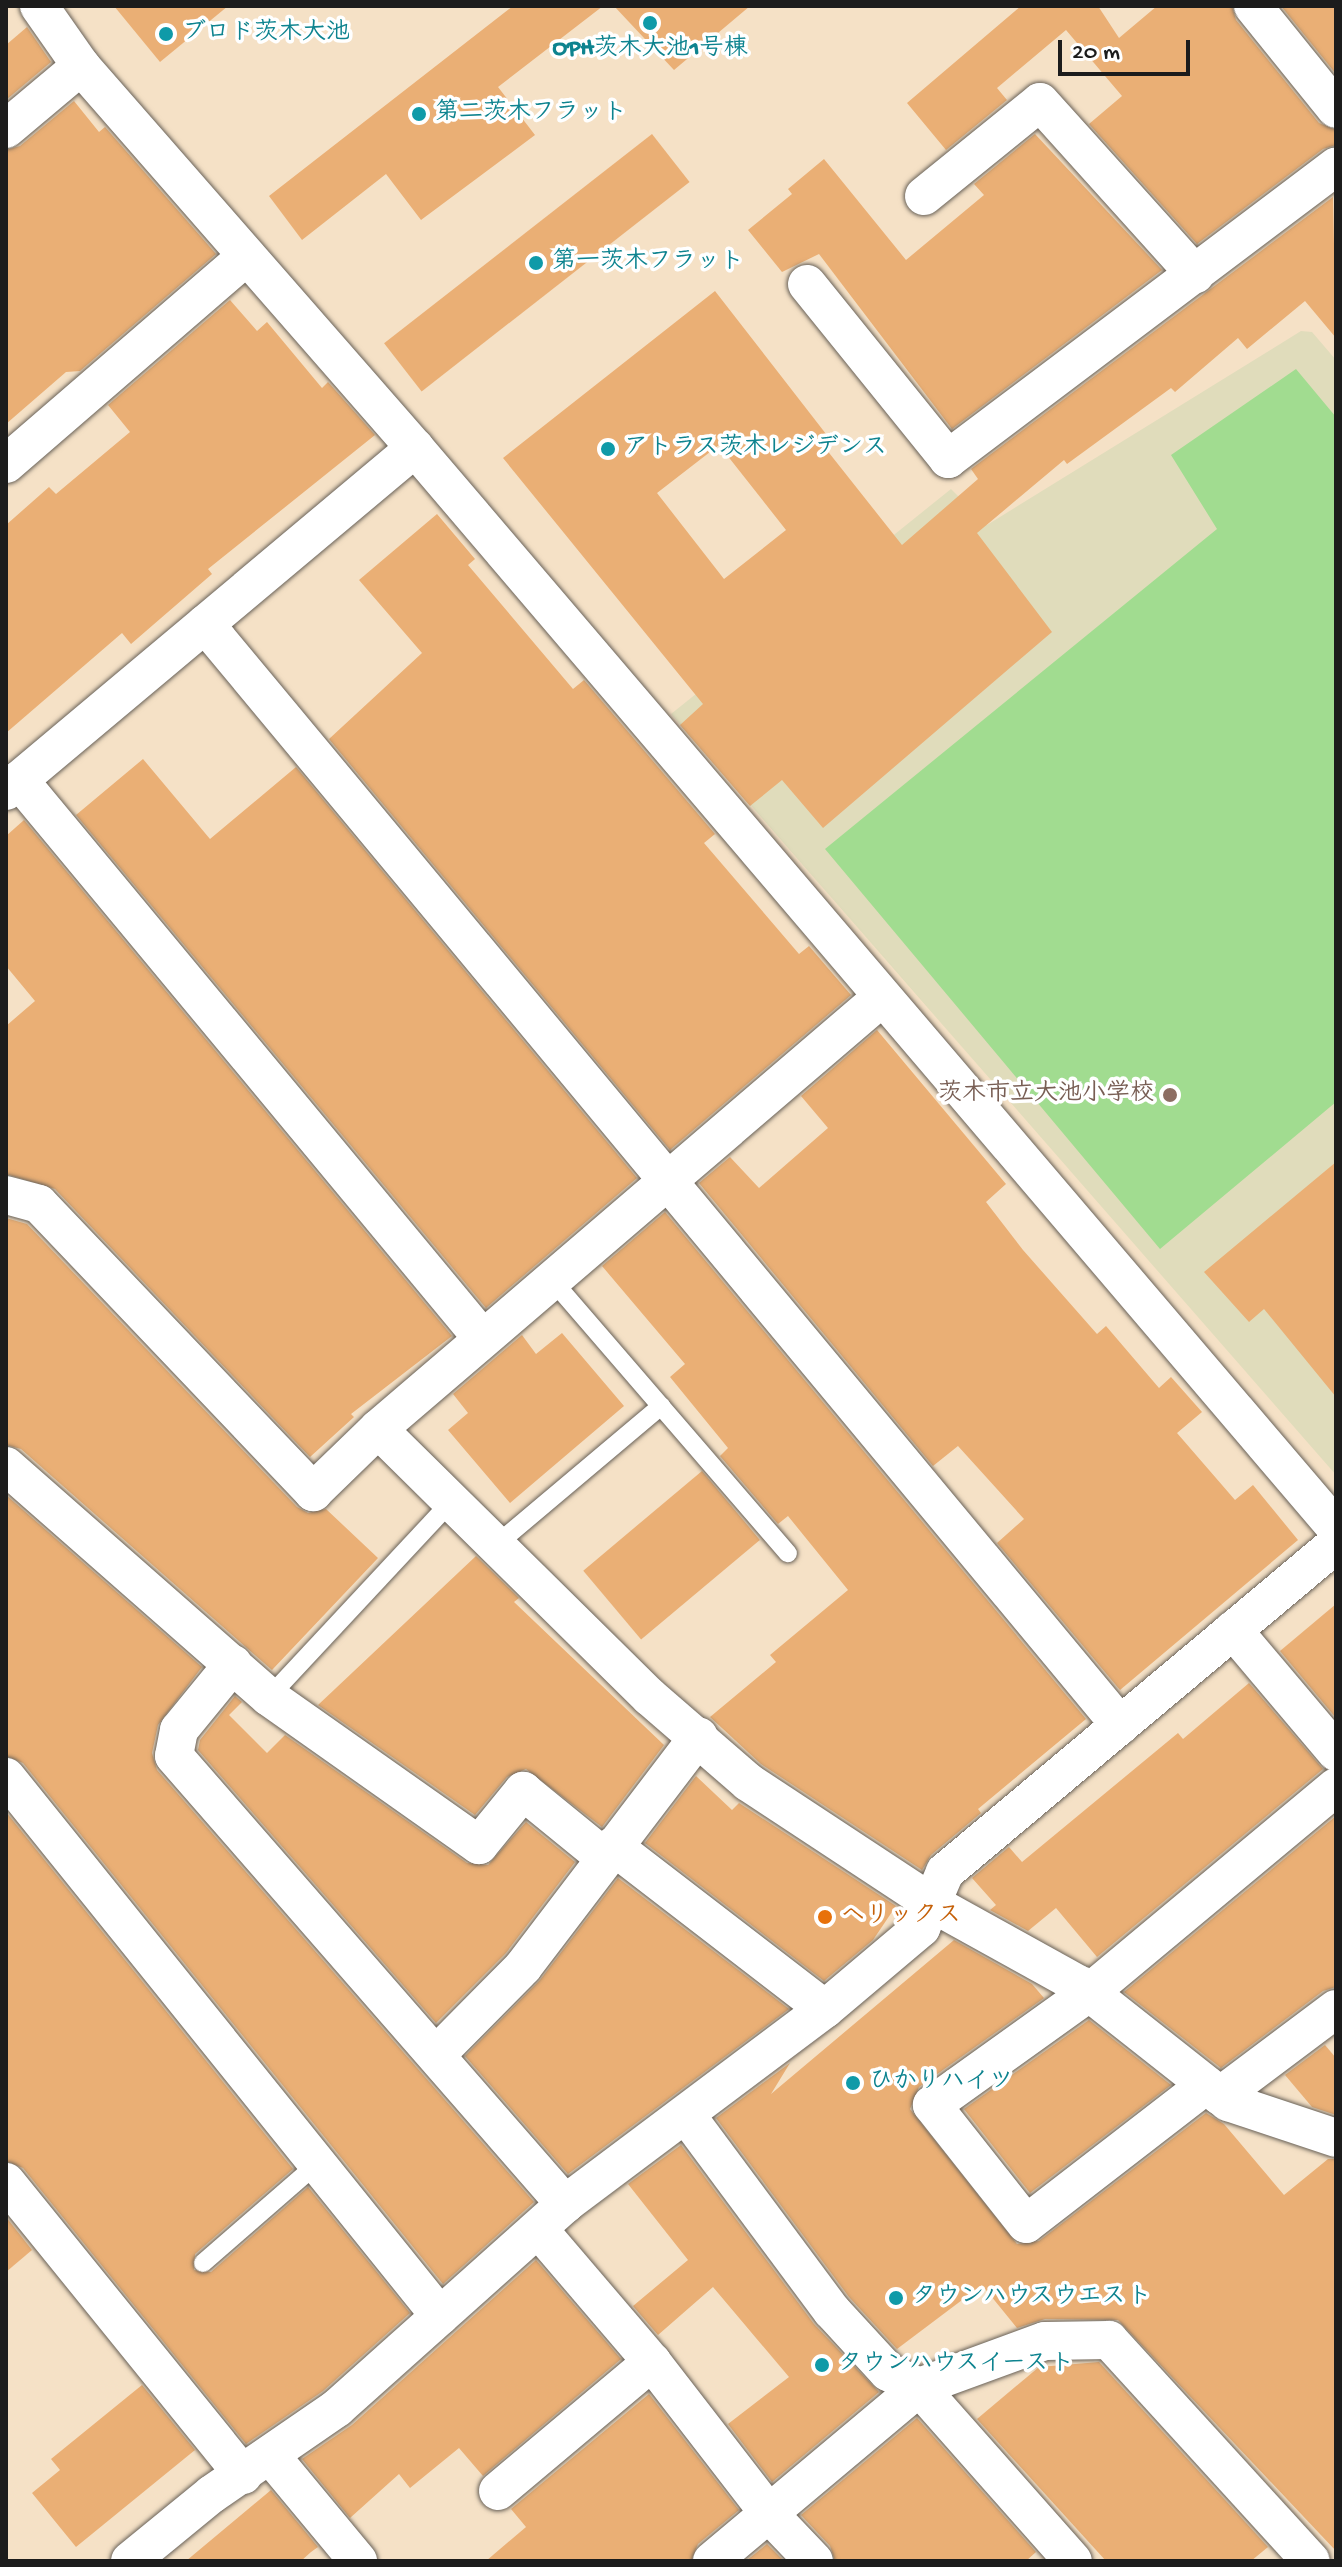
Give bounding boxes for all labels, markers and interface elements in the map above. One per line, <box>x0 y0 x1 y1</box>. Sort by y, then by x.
marker: OPH茨木大池1号棟 <box>641 14 659 32</box>
place label: ブロド茨木大池 <box>182 20 350 48</box>
scale bar <box>1062 24 1194 74</box>
marker: ブロド茨木大池 <box>157 25 175 43</box>
place label: OPH茨木大池1号棟 <box>552 36 748 64</box>
text: 20 m <box>1072 39 1120 68</box>
place label: 第二茨木フラット <box>435 100 627 128</box>
marker: 第二茨木フラット <box>410 105 428 123</box>
place label: 第一茨木フラット <box>552 249 744 277</box>
marker: 第一茨木フラット <box>527 254 545 272</box>
place label: アトラス茨木レジデンス <box>624 435 888 463</box>
marker: アトラス茨木レジデンス <box>599 440 617 458</box>
place label: 茨木市立大池小学校 <box>938 1081 1154 1109</box>
marker: 茨木市立大池小学校 <box>1161 1086 1179 1104</box>
place label: ヘリックス <box>841 1903 961 1931</box>
marker: ヘリックス <box>816 1908 834 1926</box>
place label: ひかりハイツ <box>869 2069 1013 2097</box>
marker: ひかりハイツ <box>844 2074 862 2092</box>
place label: タウンハウスウエスト <box>912 2284 1152 2312</box>
marker: タウンハウスウエスト <box>887 2289 905 2307</box>
place label: タウンハウスイースト <box>838 2351 1076 2379</box>
marker: タウンハウスイースト <box>813 2356 831 2374</box>

